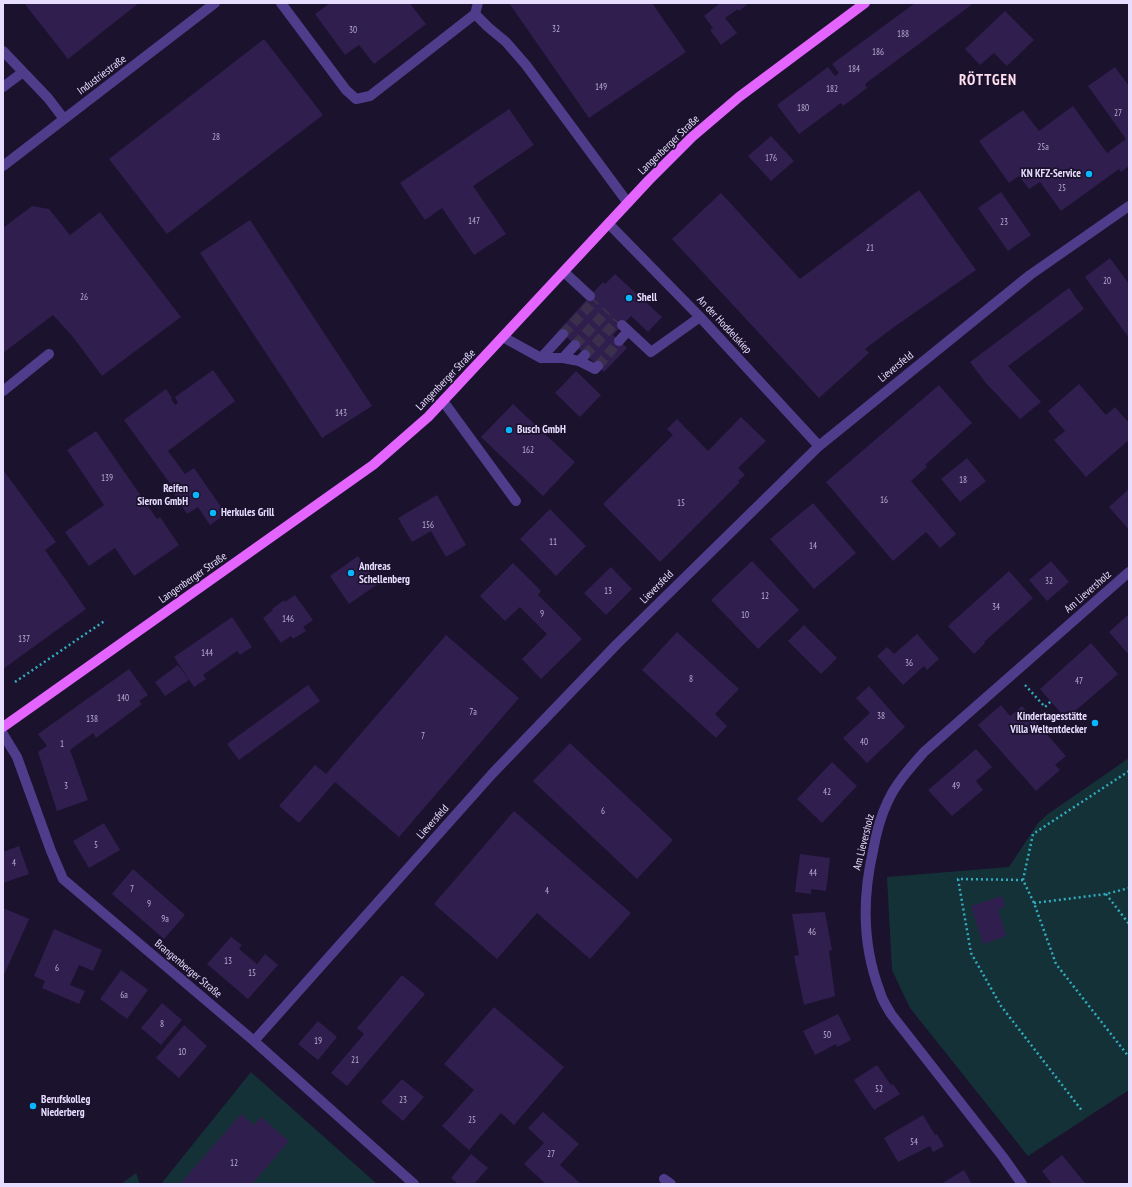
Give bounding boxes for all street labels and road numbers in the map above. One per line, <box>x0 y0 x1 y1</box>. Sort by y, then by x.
street label: Industriestraße <box>75 52 129 98</box>
street label: Langenberger Straße <box>636 113 702 177</box>
street label: An der Hoddelskiep <box>694 293 754 357</box>
street label: Langenberger Straße <box>414 347 478 413</box>
street label: Lieversfeld <box>876 349 916 385</box>
street label: Langenberger Straße <box>157 550 229 606</box>
street label: Lieversfeld <box>638 568 676 606</box>
street label: Am Lieversholz <box>1062 568 1114 616</box>
street label: Lieversfeld <box>414 802 452 842</box>
street label: Am Lieversholz <box>851 812 877 872</box>
street label: Brangenberger Straße <box>152 937 224 1001</box>

